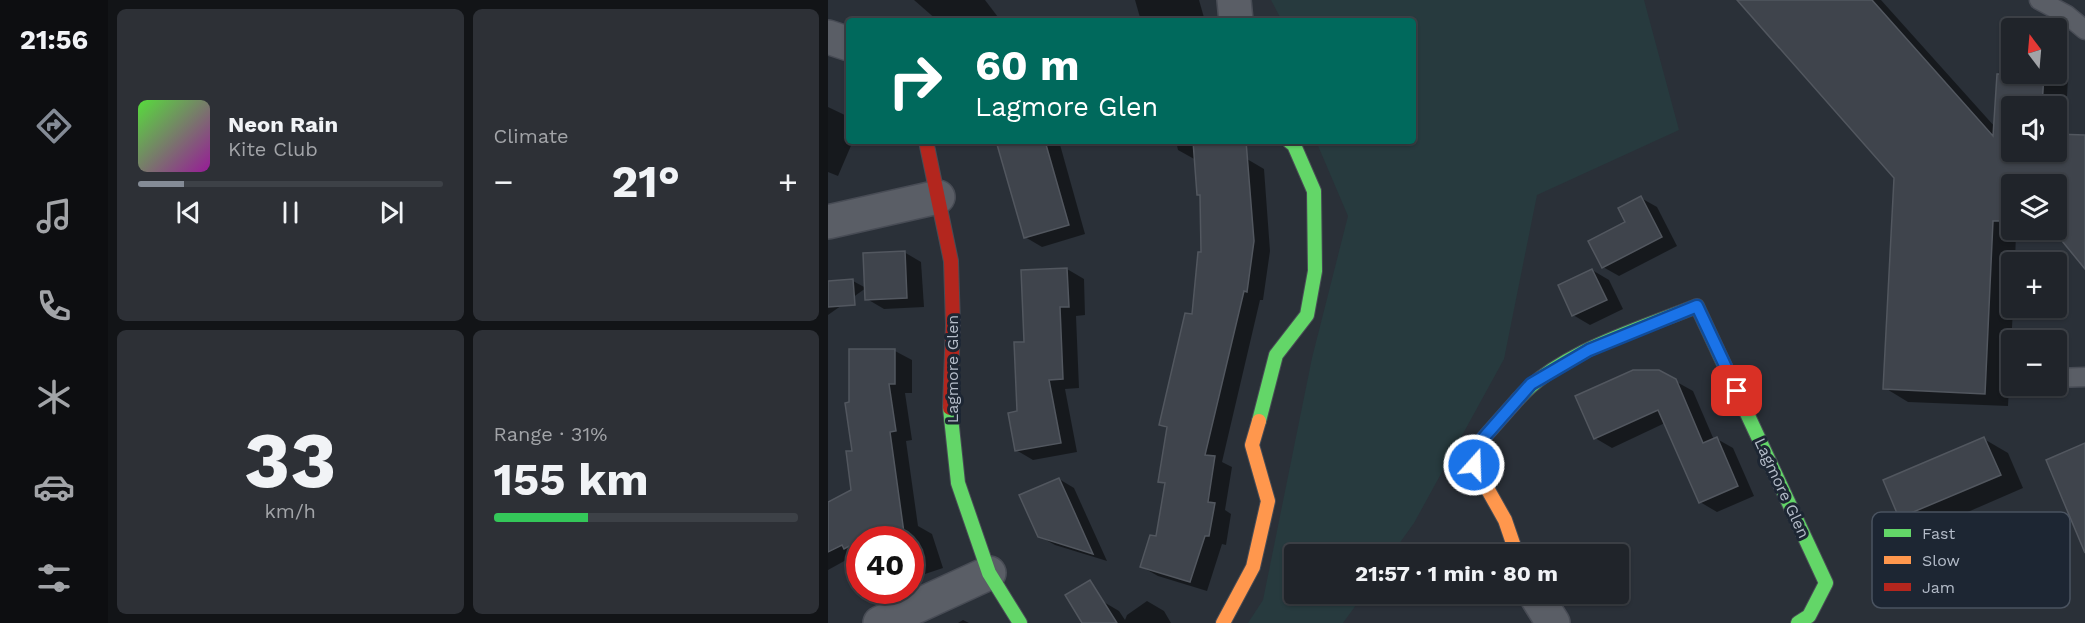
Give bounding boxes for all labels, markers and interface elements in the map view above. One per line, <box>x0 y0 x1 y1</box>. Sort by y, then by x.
north arrow <box>2001 18 2067 84</box>
map controls <box>2001 18 2067 396</box>
text: 21:56 <box>20 24 88 56</box>
text: 60 m <box>975 41 1079 90</box>
icon: right <box>876 42 954 120</box>
text: Lagmore Glen <box>975 91 1158 123</box>
button: sound <box>2001 96 2067 162</box>
icon: directions <box>33 105 75 147</box>
text: Neon Rain <box>228 112 338 137</box>
text: Climate <box>494 124 569 148</box>
text: Kite Club <box>228 137 318 161</box>
text: 21° <box>612 155 680 208</box>
text: − <box>494 162 513 201</box>
text: + <box>778 162 798 201</box>
button: layers <box>2001 174 2067 240</box>
icon: music <box>33 195 75 237</box>
icon: previous <box>172 196 205 229</box>
icon: pause <box>274 196 307 229</box>
icon: next <box>375 196 408 229</box>
button: + <box>2001 252 2067 318</box>
icon: phone <box>33 285 75 327</box>
street label: Lagmore Glen <box>943 315 962 423</box>
button: − <box>2001 330 2067 396</box>
pin <box>1711 365 1762 416</box>
icon: arrive <box>1720 374 1753 407</box>
icon: climate <box>33 376 75 418</box>
text: 33 <box>244 414 337 506</box>
text: Range · 31% <box>494 422 607 446</box>
position arrow <box>1442 433 1506 497</box>
street label: Lagmore Glen <box>1750 435 1814 541</box>
text: 155 km <box>494 453 649 506</box>
icon: car <box>33 466 75 508</box>
text: km/h <box>264 499 316 523</box>
legend <box>1872 512 2070 608</box>
text: Fast <box>1922 524 1955 543</box>
speed limit sign: 40 <box>846 526 924 604</box>
text: Slow <box>1922 551 1960 570</box>
icon: filters <box>33 557 75 599</box>
text: 21:57 · 1 min · 80 m <box>1355 561 1558 586</box>
text: Jam <box>1922 578 1955 597</box>

